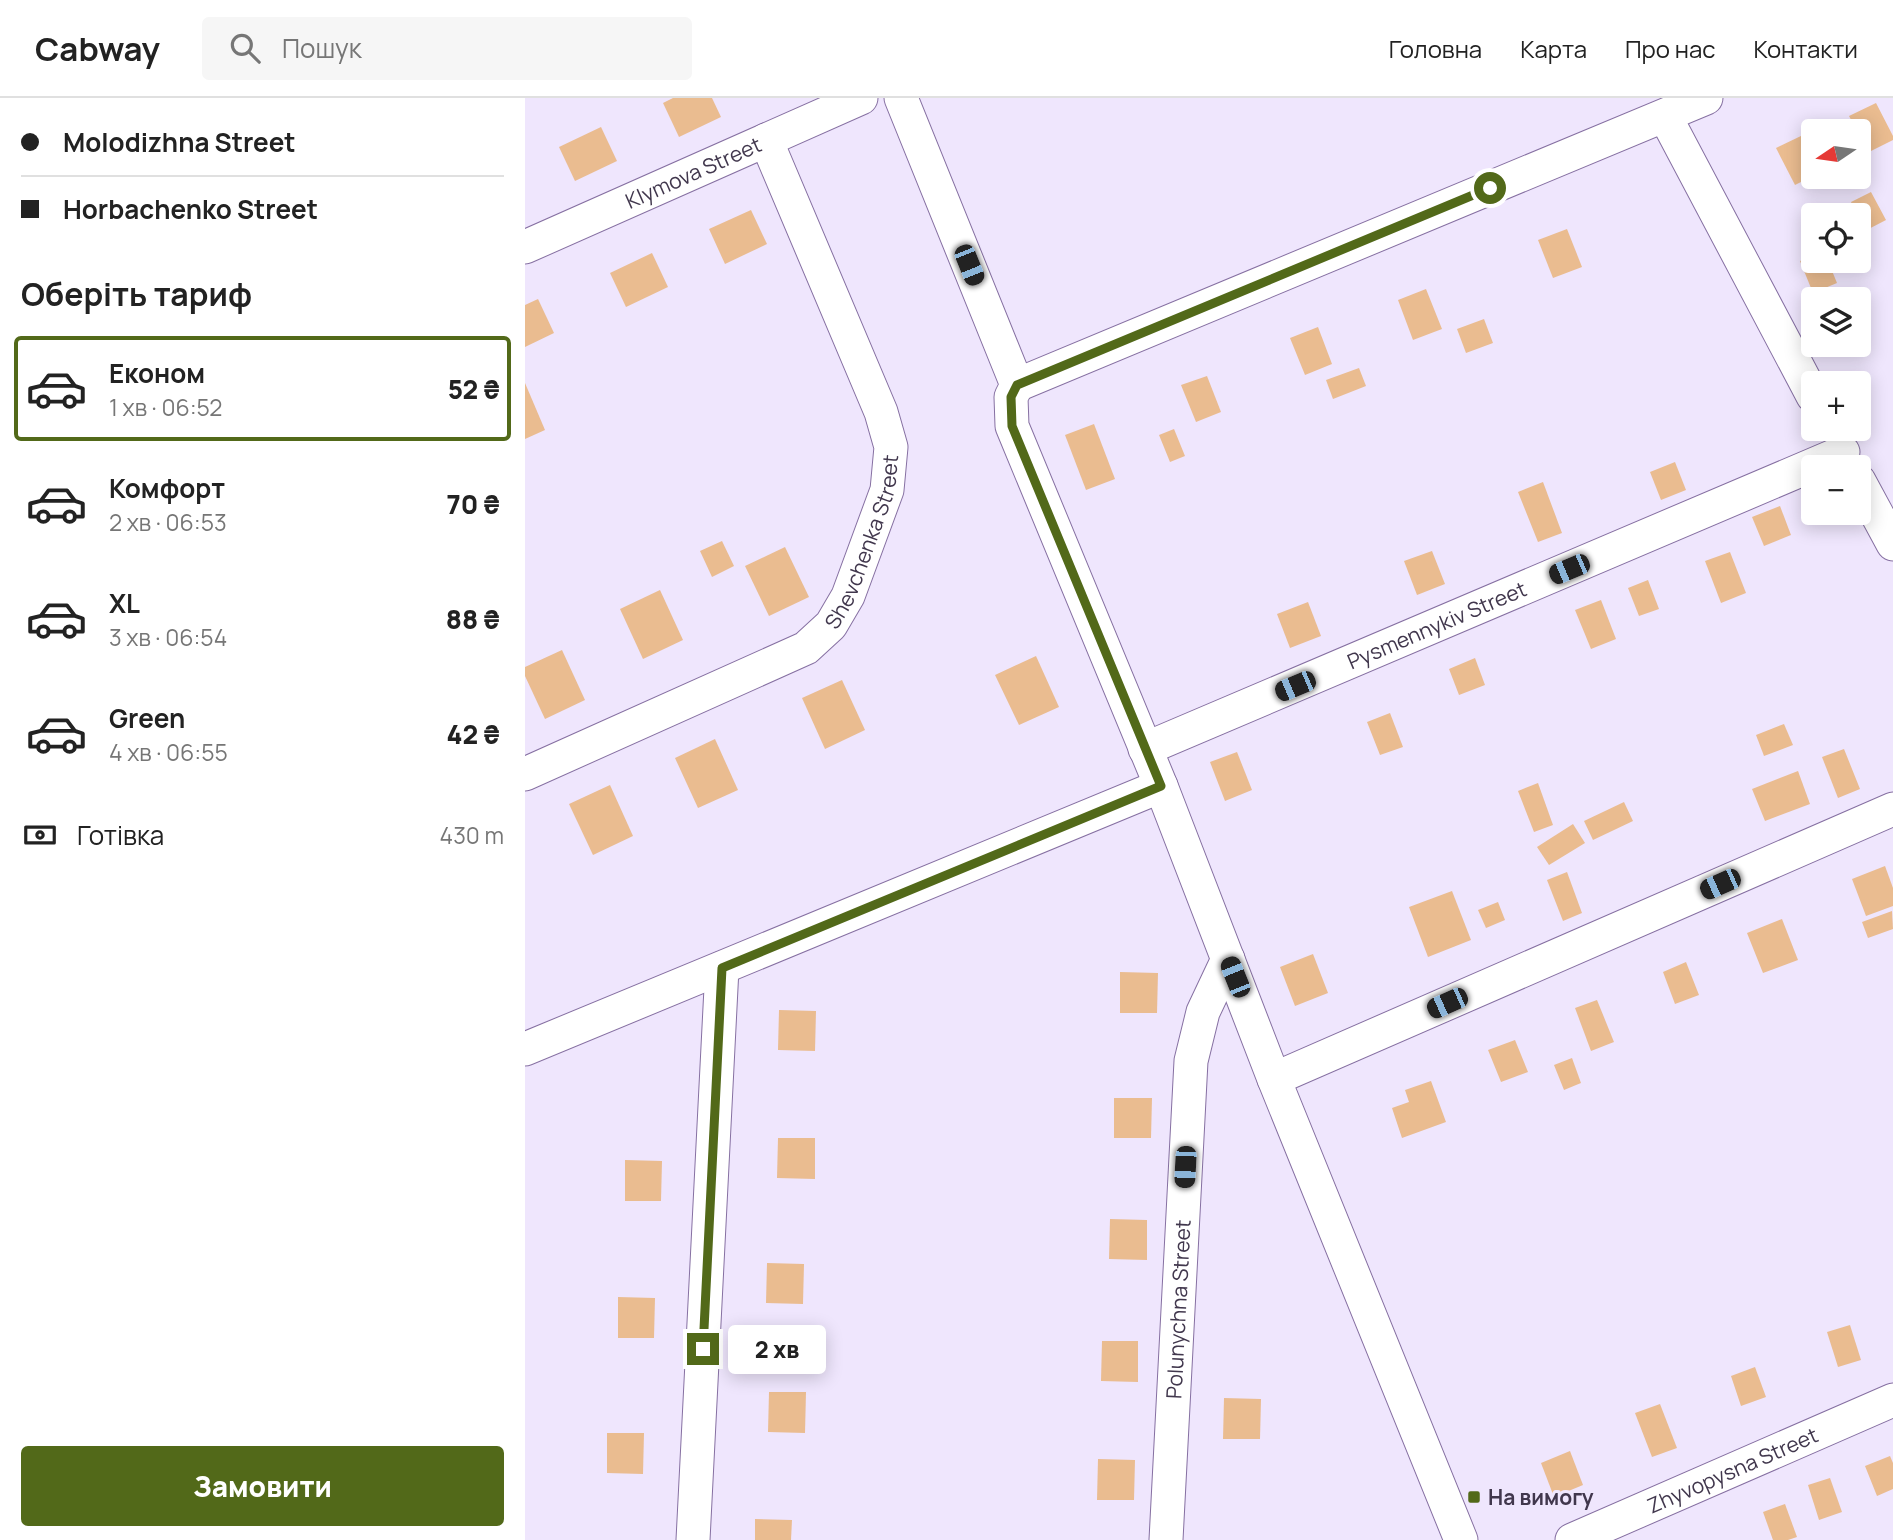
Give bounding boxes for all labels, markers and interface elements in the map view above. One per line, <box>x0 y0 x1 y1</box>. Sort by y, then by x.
search box <box>202 17 692 80</box>
text: Cabway <box>35 26 160 71</box>
icon: search <box>226 29 264 67</box>
text: Пошук <box>282 30 362 66</box>
text: Головна <box>1389 32 1482 65</box>
text: Карта <box>1520 32 1587 65</box>
text: Про нас <box>1625 32 1716 65</box>
text: Контакти <box>1754 32 1858 65</box>
north arrow <box>1801 119 1871 189</box>
map controls <box>1801 119 1871 525</box>
text: Molodizhna Street <box>63 124 296 160</box>
street label: Klymova Street <box>621 130 766 215</box>
route start <box>1474 172 1506 204</box>
text: Horbachenko Street <box>63 191 318 227</box>
button: locate <box>1801 203 1871 273</box>
car <box>952 242 987 288</box>
text: Оберіть тариф <box>21 272 252 316</box>
button: layers <box>1801 287 1871 357</box>
text: Економ <box>109 355 205 391</box>
icon: car <box>25 357 88 420</box>
text: 52 ₴ <box>448 371 500 407</box>
button: + <box>1801 371 1871 441</box>
text: 1 хв · 06:52 <box>109 391 222 423</box>
street label: Shevchenka Street <box>818 453 904 634</box>
button: − <box>1801 455 1871 525</box>
text: Комфорт <box>109 470 225 506</box>
icon: car <box>25 472 88 535</box>
text: 70 ₴ <box>446 486 500 522</box>
text: 2 хв · 06:53 <box>109 506 227 538</box>
car <box>1546 551 1593 587</box>
street label: Pysmennykiv Street <box>1343 574 1531 675</box>
text: XL <box>109 585 140 621</box>
icon: car <box>25 587 88 650</box>
text: 88 ₴ <box>446 601 500 637</box>
text: 3 хв · 06:54 <box>109 621 227 653</box>
car <box>1272 668 1319 704</box>
text: Green <box>109 700 185 736</box>
icon: car <box>25 702 88 765</box>
text: 42 ₴ <box>446 716 500 752</box>
text: 4 хв · 06:55 <box>109 736 228 768</box>
icon: cash <box>21 816 59 854</box>
text: Готівка <box>77 817 164 853</box>
text: 430 m <box>440 819 504 851</box>
car <box>1697 866 1744 902</box>
car <box>1218 954 1253 1000</box>
car <box>1424 985 1471 1021</box>
car <box>1174 1145 1197 1189</box>
street label: Polunychna Street <box>1159 1219 1197 1400</box>
callout: 2 хв <box>727 1324 825 1374</box>
route end <box>687 1333 719 1365</box>
text: 2 хв <box>755 1333 799 1365</box>
street label: Zhyvopysna Street <box>1643 1421 1822 1520</box>
button: Замовити <box>21 1446 504 1526</box>
place label: На вимогу <box>1488 1483 1594 1511</box>
marker: На вимогу <box>1466 1489 1482 1505</box>

